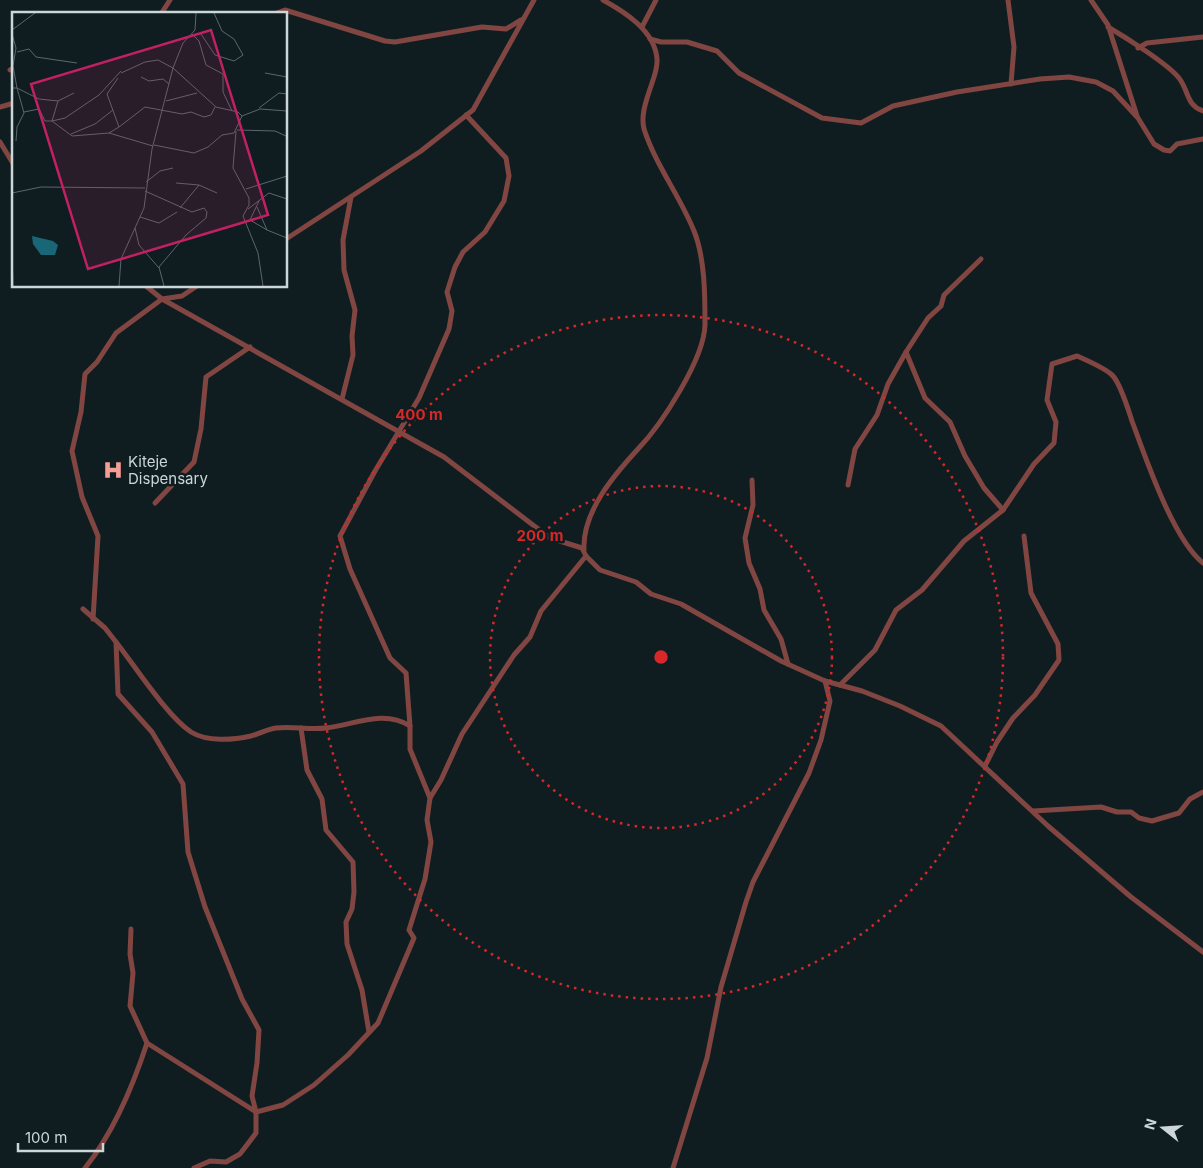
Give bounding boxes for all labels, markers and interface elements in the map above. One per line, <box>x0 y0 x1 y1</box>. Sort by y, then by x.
inset map <box>12 12 288 288</box>
text: 400 m <box>395 405 443 424</box>
place label: Kiteje Dispensary <box>128 452 208 488</box>
hospital icon: Kiteje Dispensary <box>102 459 124 481</box>
text: 200 m <box>517 526 563 545</box>
centre of rings <box>652 648 670 666</box>
north arrow <box>1138 1103 1188 1153</box>
text: N <box>1140 1116 1160 1132</box>
scale bar <box>18 1120 102 1152</box>
text: 100 m <box>25 1128 67 1147</box>

